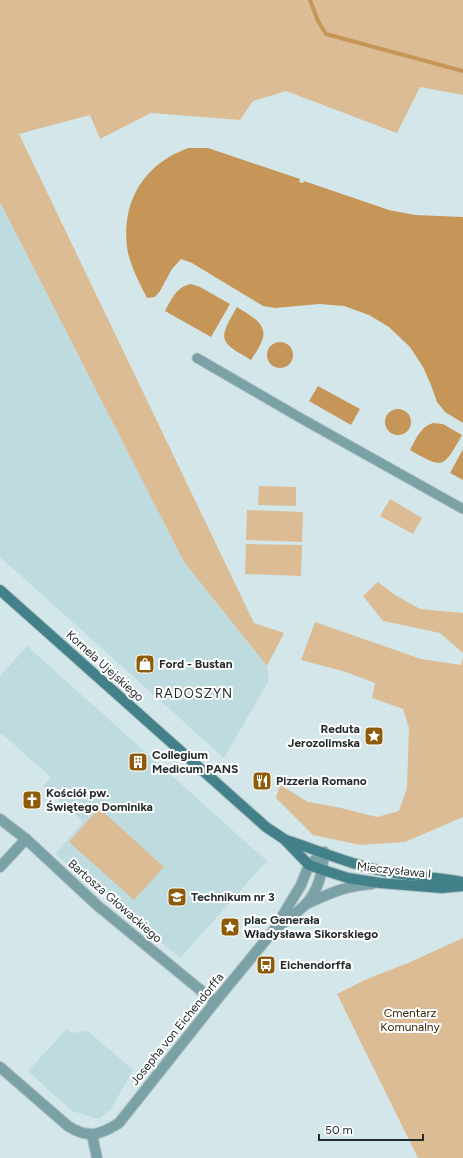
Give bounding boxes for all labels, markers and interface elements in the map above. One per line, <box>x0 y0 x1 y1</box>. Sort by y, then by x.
street label: Kornela Ujejskiego <box>63 628 147 705</box>
shop icon: Ford - Bustan <box>134 653 156 675</box>
place label: Ford - Bustan <box>159 657 233 671</box>
district label: RADOSZYN <box>155 686 233 701</box>
place label: Reduta Jerozolimska <box>288 722 360 750</box>
place icon: Reduta Jerozolimska <box>363 725 385 747</box>
place label: Collegium Medicum PANS <box>152 748 238 776</box>
building icon: Collegium Medicum PANS <box>127 751 149 773</box>
restaurant icon: Pizzeria Romano <box>251 770 273 792</box>
place label: Pizzeria Romano <box>276 774 367 788</box>
place label: Kościół pw. Świętego Dominika <box>46 786 153 814</box>
church icon: Kościół pw. Świętego Dominika <box>21 789 43 811</box>
street label: Bartosza Głowackiego <box>65 856 165 946</box>
street label: Mieczysława I <box>356 859 432 881</box>
school or university icon: Technikum nr 3 <box>166 886 188 908</box>
place label: Technikum nr 3 <box>191 890 275 904</box>
place label: plac Generała Władysława Sikorskiego <box>244 913 378 941</box>
place icon: plac Generała Władysława Sikorskiego <box>219 916 241 938</box>
bus stop icon: Eichendorffa <box>255 954 277 976</box>
place label: Eichendorffa <box>280 958 351 972</box>
street label: Josepha von Eichendorffa <box>127 970 227 1088</box>
park label: Cmentarz Komunalny <box>380 1006 440 1034</box>
scale bar <box>319 1116 423 1142</box>
text: 50 m <box>325 1123 353 1137</box>

